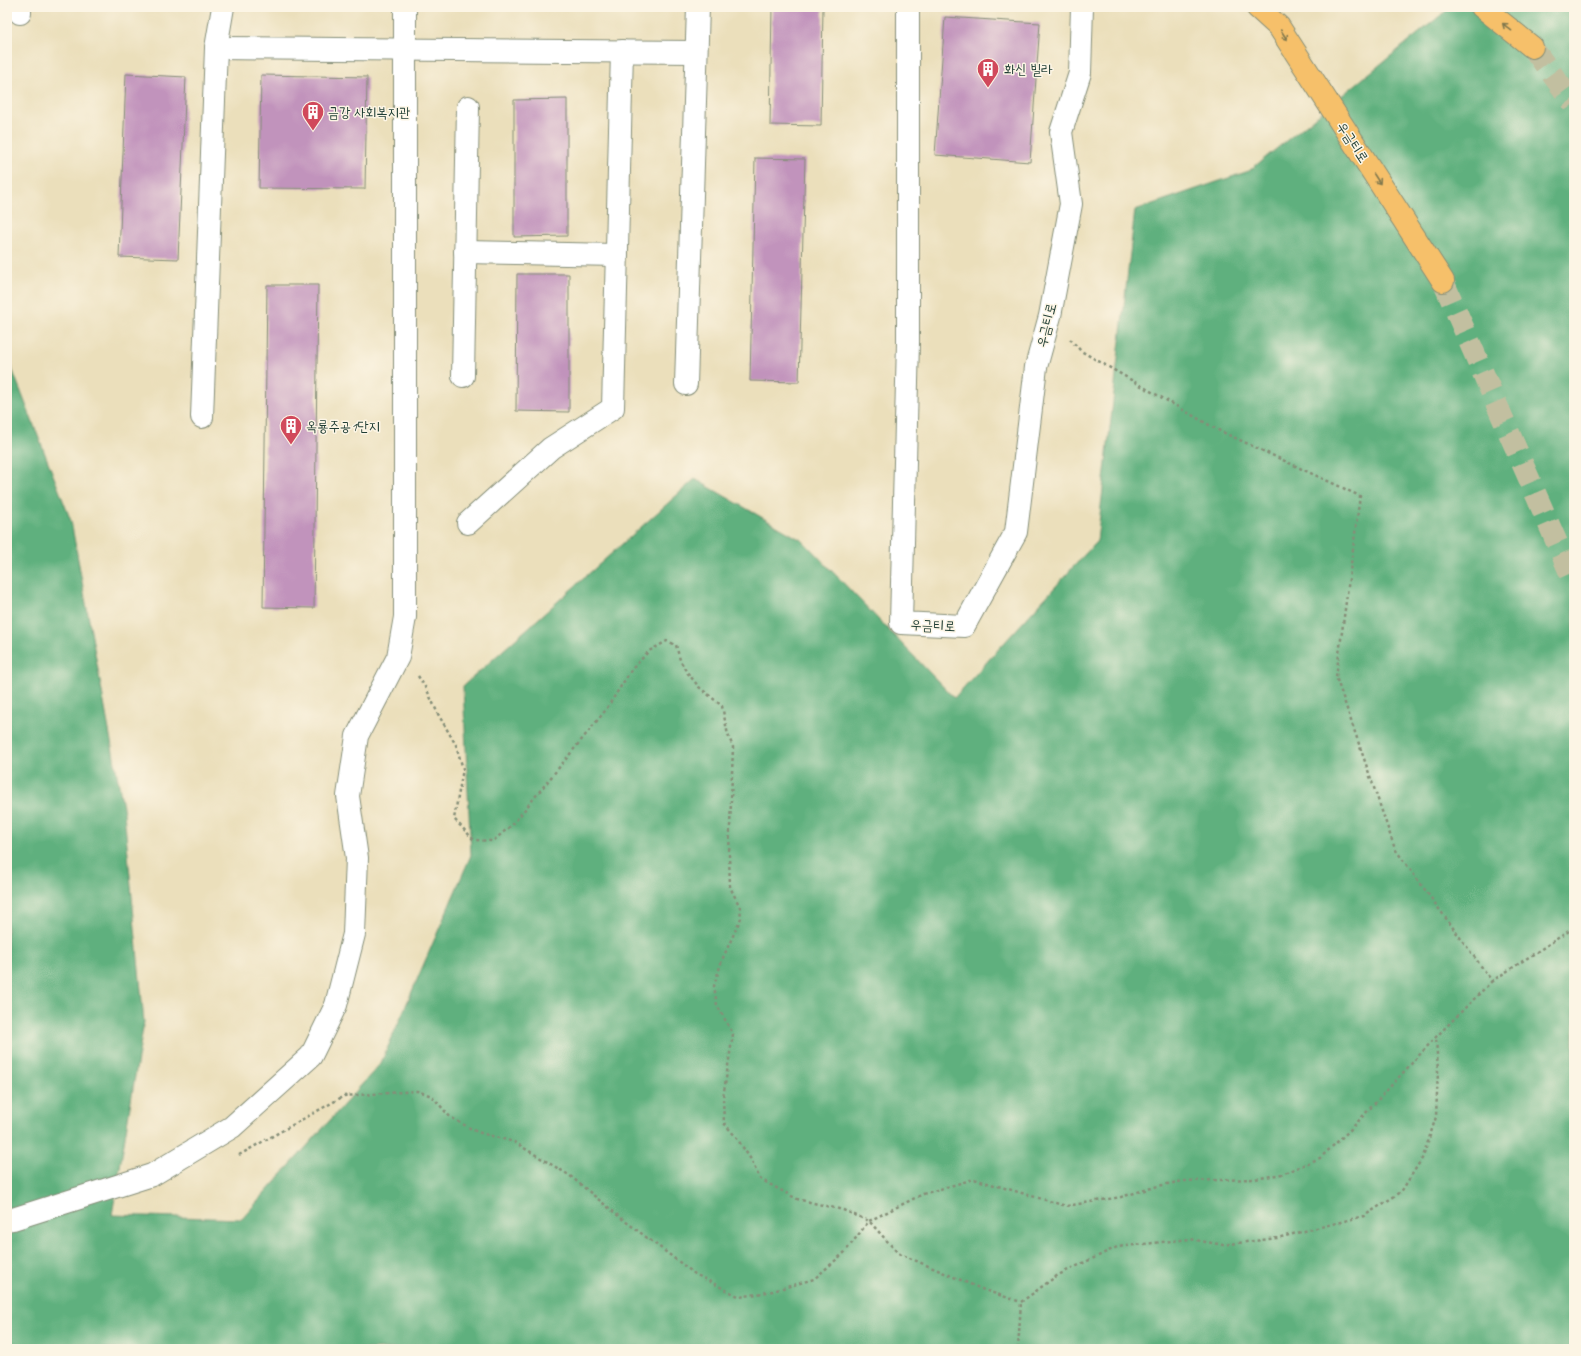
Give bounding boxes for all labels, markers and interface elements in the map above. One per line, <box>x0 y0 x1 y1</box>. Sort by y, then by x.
one-way arrow <box>1501 22 1512 31</box>
one-way arrow <box>1280 29 1288 41</box>
building icon: 화신 빌라 <box>975 56 1001 89</box>
place label: 화신 빌라 <box>1004 61 1053 78</box>
building icon: 금강 사회복지관 <box>300 99 326 132</box>
place label: 금강 사회복지관 <box>328 104 410 121</box>
street label: 우금티로 <box>1333 119 1372 166</box>
one-way arrow <box>1373 173 1381 184</box>
street label: 우금티로 <box>1033 301 1060 349</box>
building icon: 옥룡주공1단지 <box>278 413 304 446</box>
place label: 옥룡주공1단지 <box>306 418 380 435</box>
street label: 우금티로 <box>910 616 956 635</box>

